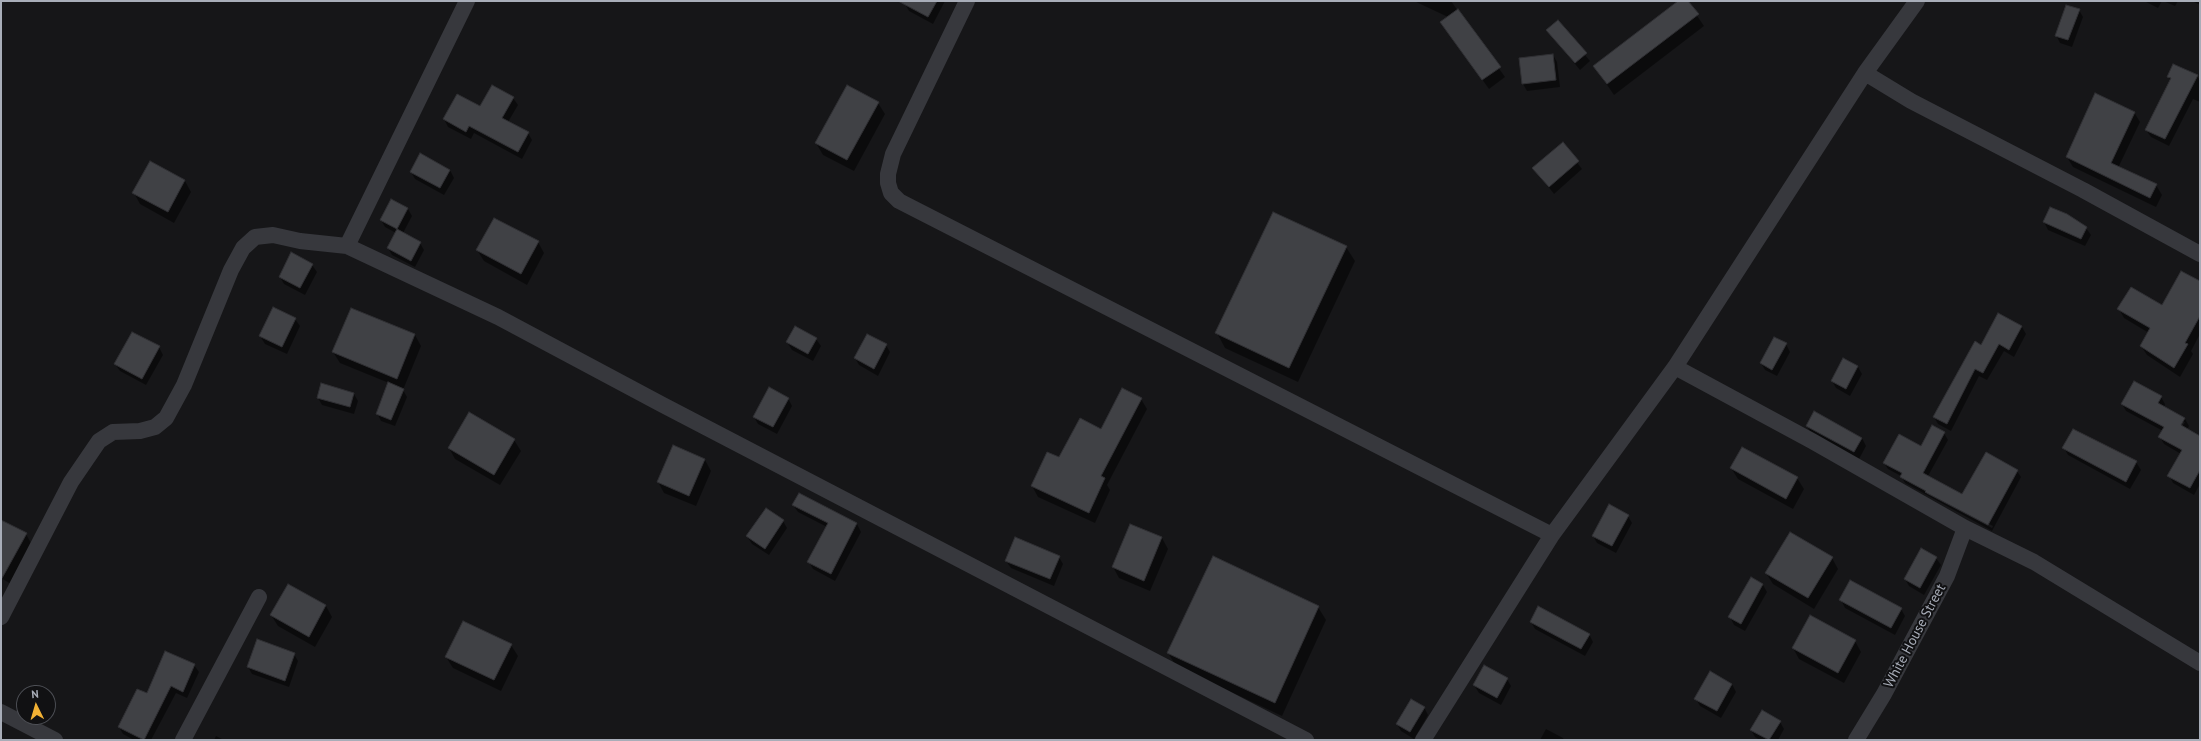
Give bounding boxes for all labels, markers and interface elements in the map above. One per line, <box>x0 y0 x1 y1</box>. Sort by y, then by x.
street label: White House Street <box>1880 581 1950 691</box>
north arrow <box>16 685 56 725</box>
text: N <box>31 687 39 701</box>

